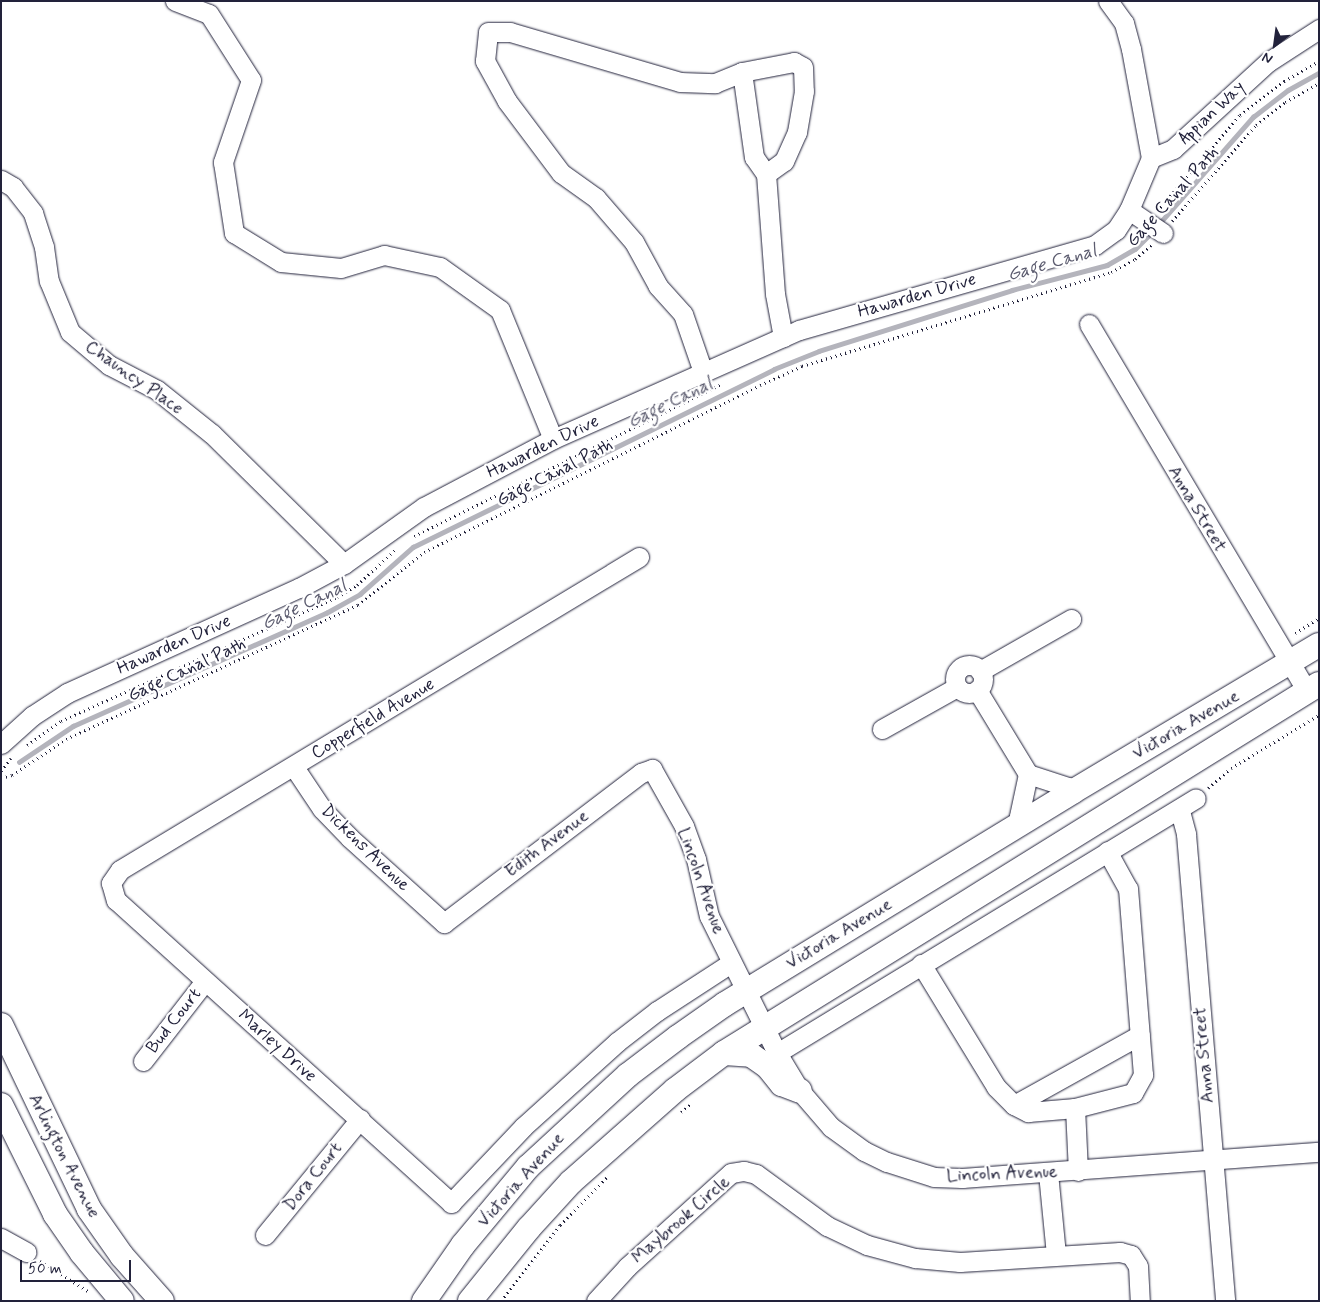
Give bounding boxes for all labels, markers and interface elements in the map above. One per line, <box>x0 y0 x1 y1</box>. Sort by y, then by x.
north arrow <box>1250 20 1300 70</box>
text: N <box>1259 48 1276 68</box>
street label: Appian Way <box>1174 76 1250 150</box>
street label: Gage Canal Path <box>1123 143 1223 251</box>
water label: Gage Canal <box>1005 240 1099 286</box>
street label: Hawarden Drive <box>856 269 978 323</box>
street label: Chauncy Place <box>82 337 186 419</box>
water label: Gage Canal <box>624 373 716 433</box>
street label: Hawarden Drive <box>484 411 602 483</box>
street label: Gage Canal Path <box>494 435 616 511</box>
street label: Anna Street <box>1163 462 1231 556</box>
water label: Gage Canal <box>258 575 350 635</box>
street label: Hawarden Drive <box>114 611 234 679</box>
street label: Gage Canal Path <box>126 634 248 706</box>
street label: Copperfield Avenue <box>306 673 440 765</box>
street label: Victoria Avenue <box>1129 686 1243 764</box>
street label: Dickens Avenue <box>314 798 416 898</box>
street label: Edith Avenue <box>501 805 593 883</box>
street label: Lincoln Avenue <box>672 823 730 939</box>
street label: Victoria Avenue <box>782 894 896 974</box>
street label: Bud Court <box>142 984 206 1058</box>
street label: Marley Drive <box>233 1005 321 1087</box>
street label: Anna Street <box>1189 1006 1219 1104</box>
street label: Arlington Avenue <box>24 1092 104 1220</box>
street label: Victoria Avenue <box>473 1128 569 1232</box>
street label: Dora Court <box>278 1138 348 1216</box>
street label: Lincoln Avenue <box>944 1161 1060 1187</box>
street label: Maybrook Circle <box>627 1171 735 1269</box>
scale bar <box>22 1250 134 1282</box>
text: 50 m <box>28 1259 62 1279</box>

